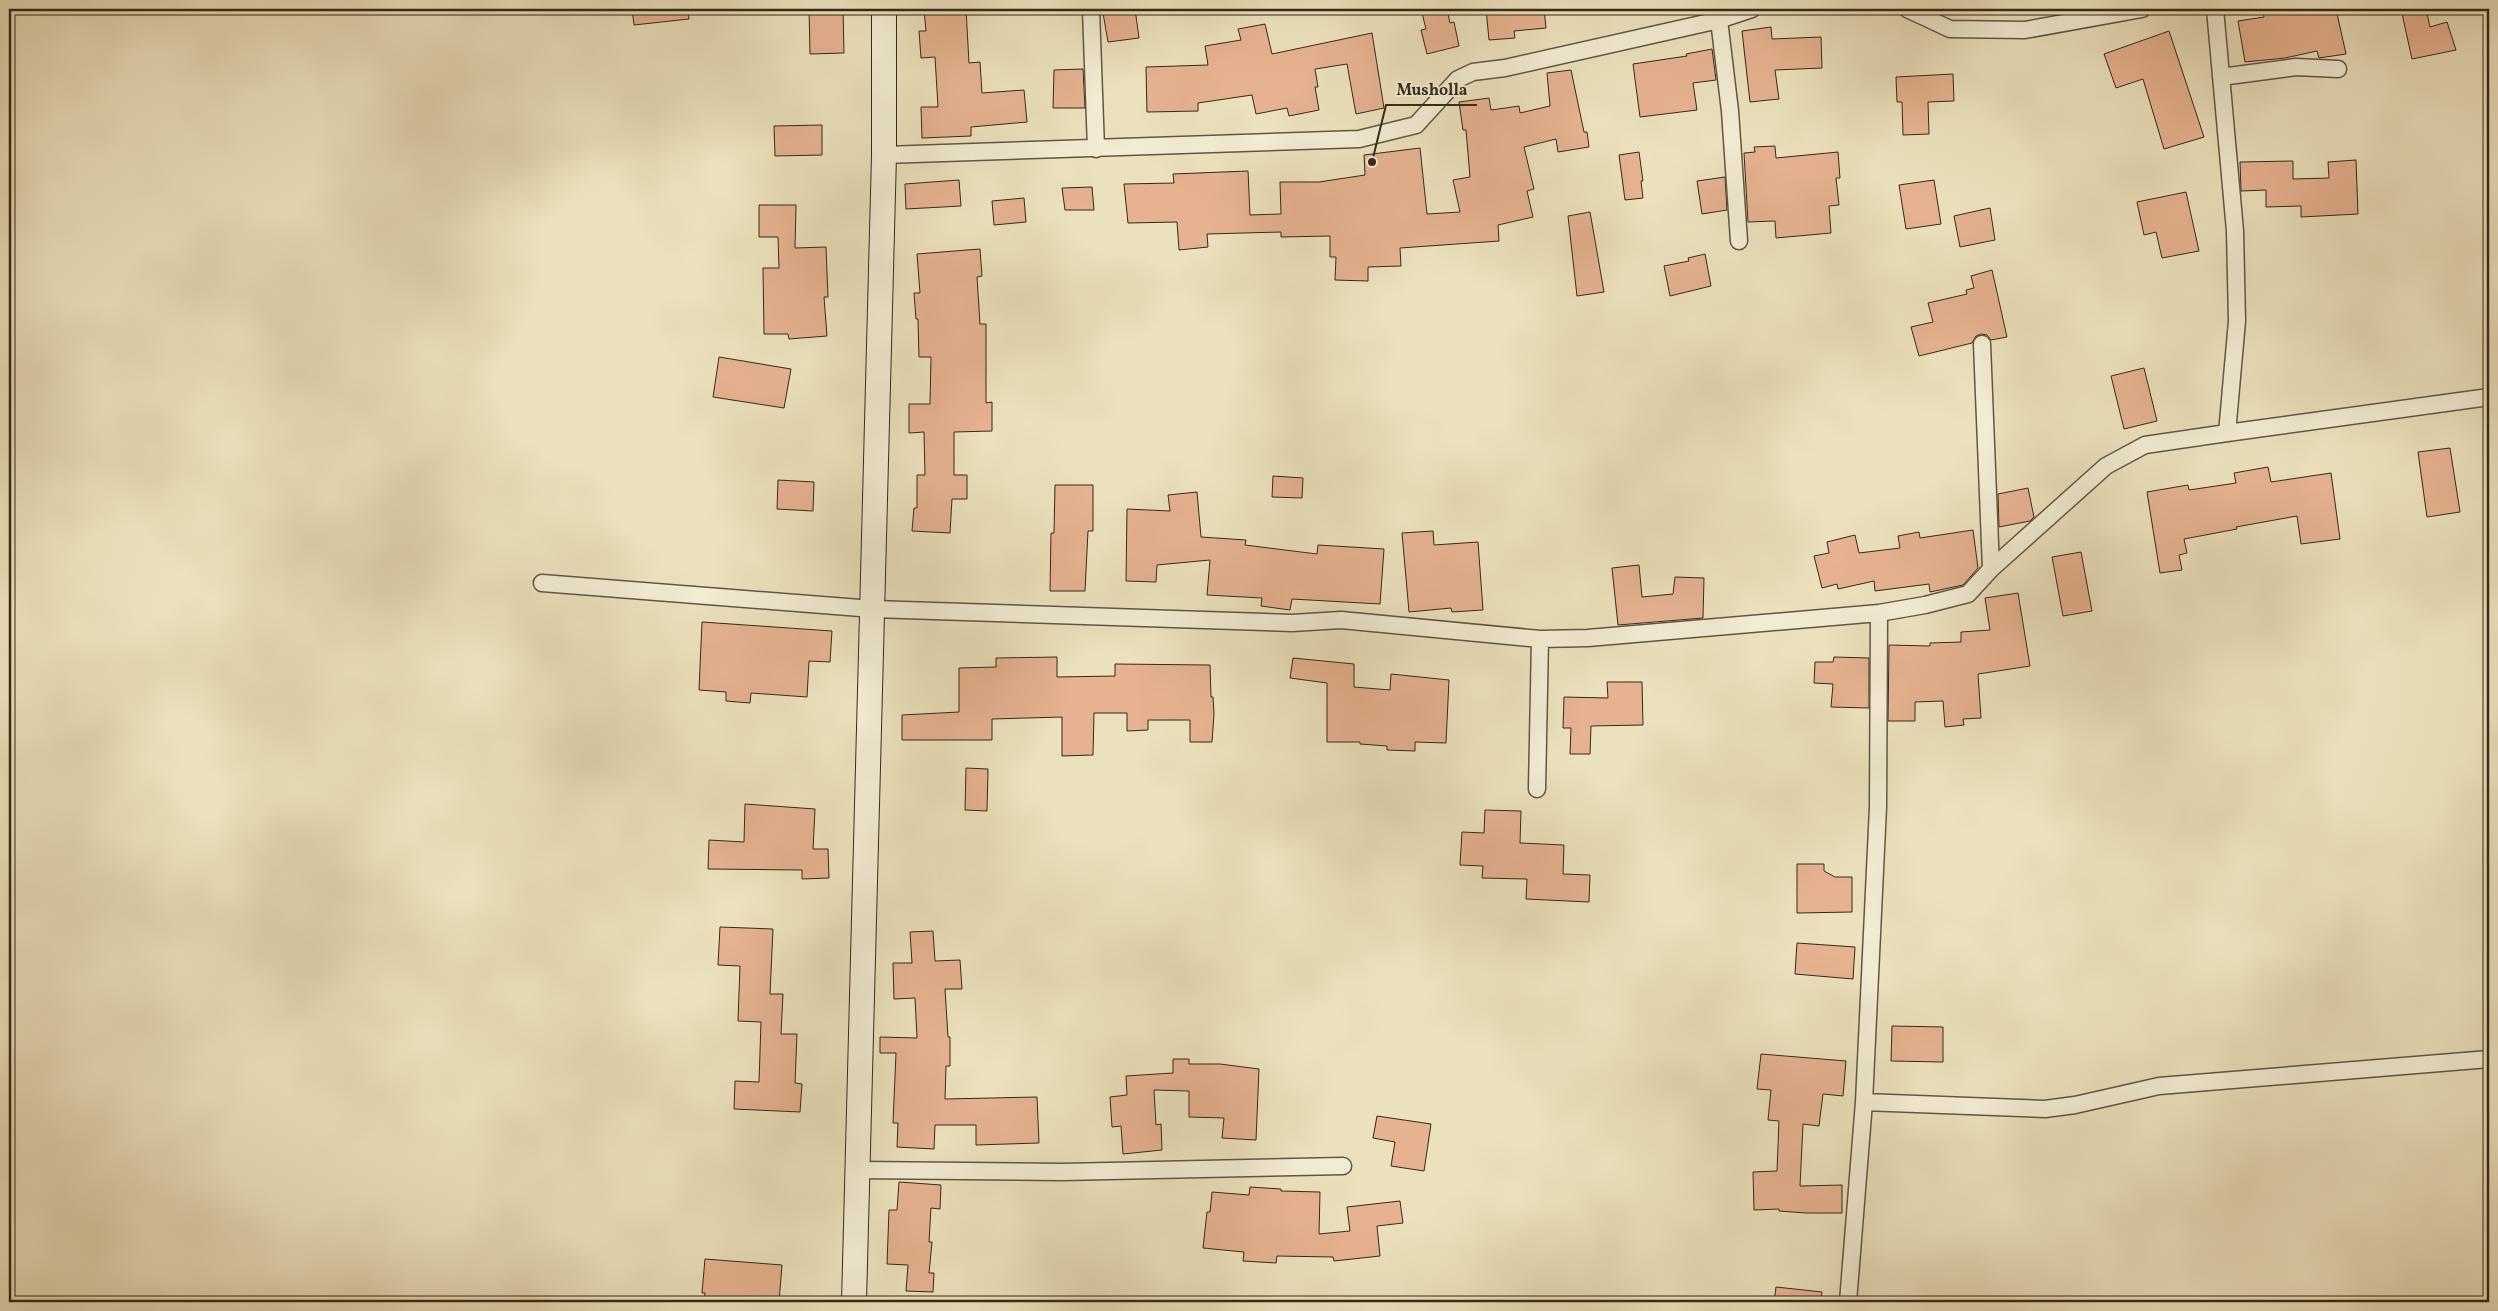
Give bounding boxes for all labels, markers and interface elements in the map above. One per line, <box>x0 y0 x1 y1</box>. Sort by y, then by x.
callout: Musholla <box>1386 74 1477 105</box>
text: Musholla <box>1396 80 1468 102</box>

